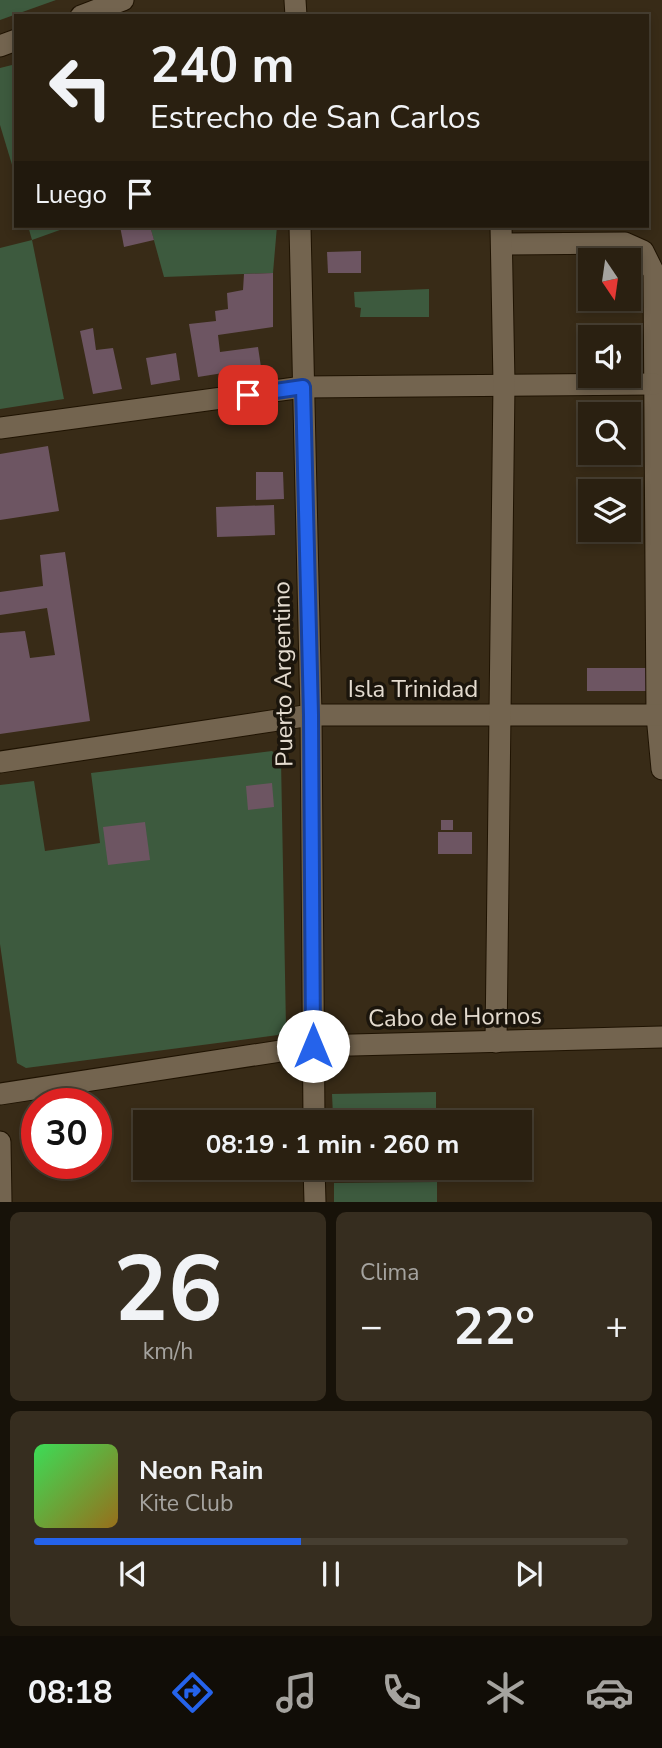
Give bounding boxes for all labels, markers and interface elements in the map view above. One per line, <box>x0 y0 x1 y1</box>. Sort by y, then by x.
text: 240 m <box>150 32 294 99</box>
icon: left <box>35 42 126 133</box>
text: Estrecho de San Carlos <box>150 96 481 139</box>
icon: arrive <box>121 175 159 213</box>
text: Luego <box>35 177 107 212</box>
north arrow <box>578 248 640 312</box>
map controls <box>578 248 641 542</box>
button: sound <box>578 325 641 388</box>
pin <box>218 365 278 425</box>
icon: arrive <box>229 376 267 414</box>
button: search <box>578 402 641 465</box>
button: layers <box>578 479 641 542</box>
street label: Puerto Argentino <box>265 581 301 767</box>
street label: Isla Trinidad <box>348 673 478 705</box>
street label: Cabo de Hornos <box>368 999 542 1035</box>
position arrow <box>276 1009 350 1083</box>
speed limit sign: 30 <box>21 1088 112 1179</box>
text: 08:19 · 1 min · 260 m <box>206 1127 459 1162</box>
text: 26 <box>113 1228 223 1352</box>
text: Clima <box>360 1257 420 1288</box>
text: 22° <box>453 1291 535 1362</box>
text: − <box>360 1301 383 1352</box>
text: + <box>605 1301 628 1352</box>
text: km/h <box>143 1336 193 1367</box>
text: Neon Rain <box>139 1453 264 1488</box>
text: Kite Club <box>139 1488 233 1519</box>
icon: previous <box>114 1555 152 1593</box>
icon: pause <box>312 1555 350 1593</box>
icon: next <box>510 1555 548 1593</box>
icon: directions <box>168 1668 217 1717</box>
icon: music <box>272 1668 321 1717</box>
icon: phone <box>377 1668 426 1717</box>
icon: climate <box>481 1668 530 1717</box>
icon: car <box>585 1668 634 1717</box>
text: 08:18 <box>28 1671 112 1714</box>

